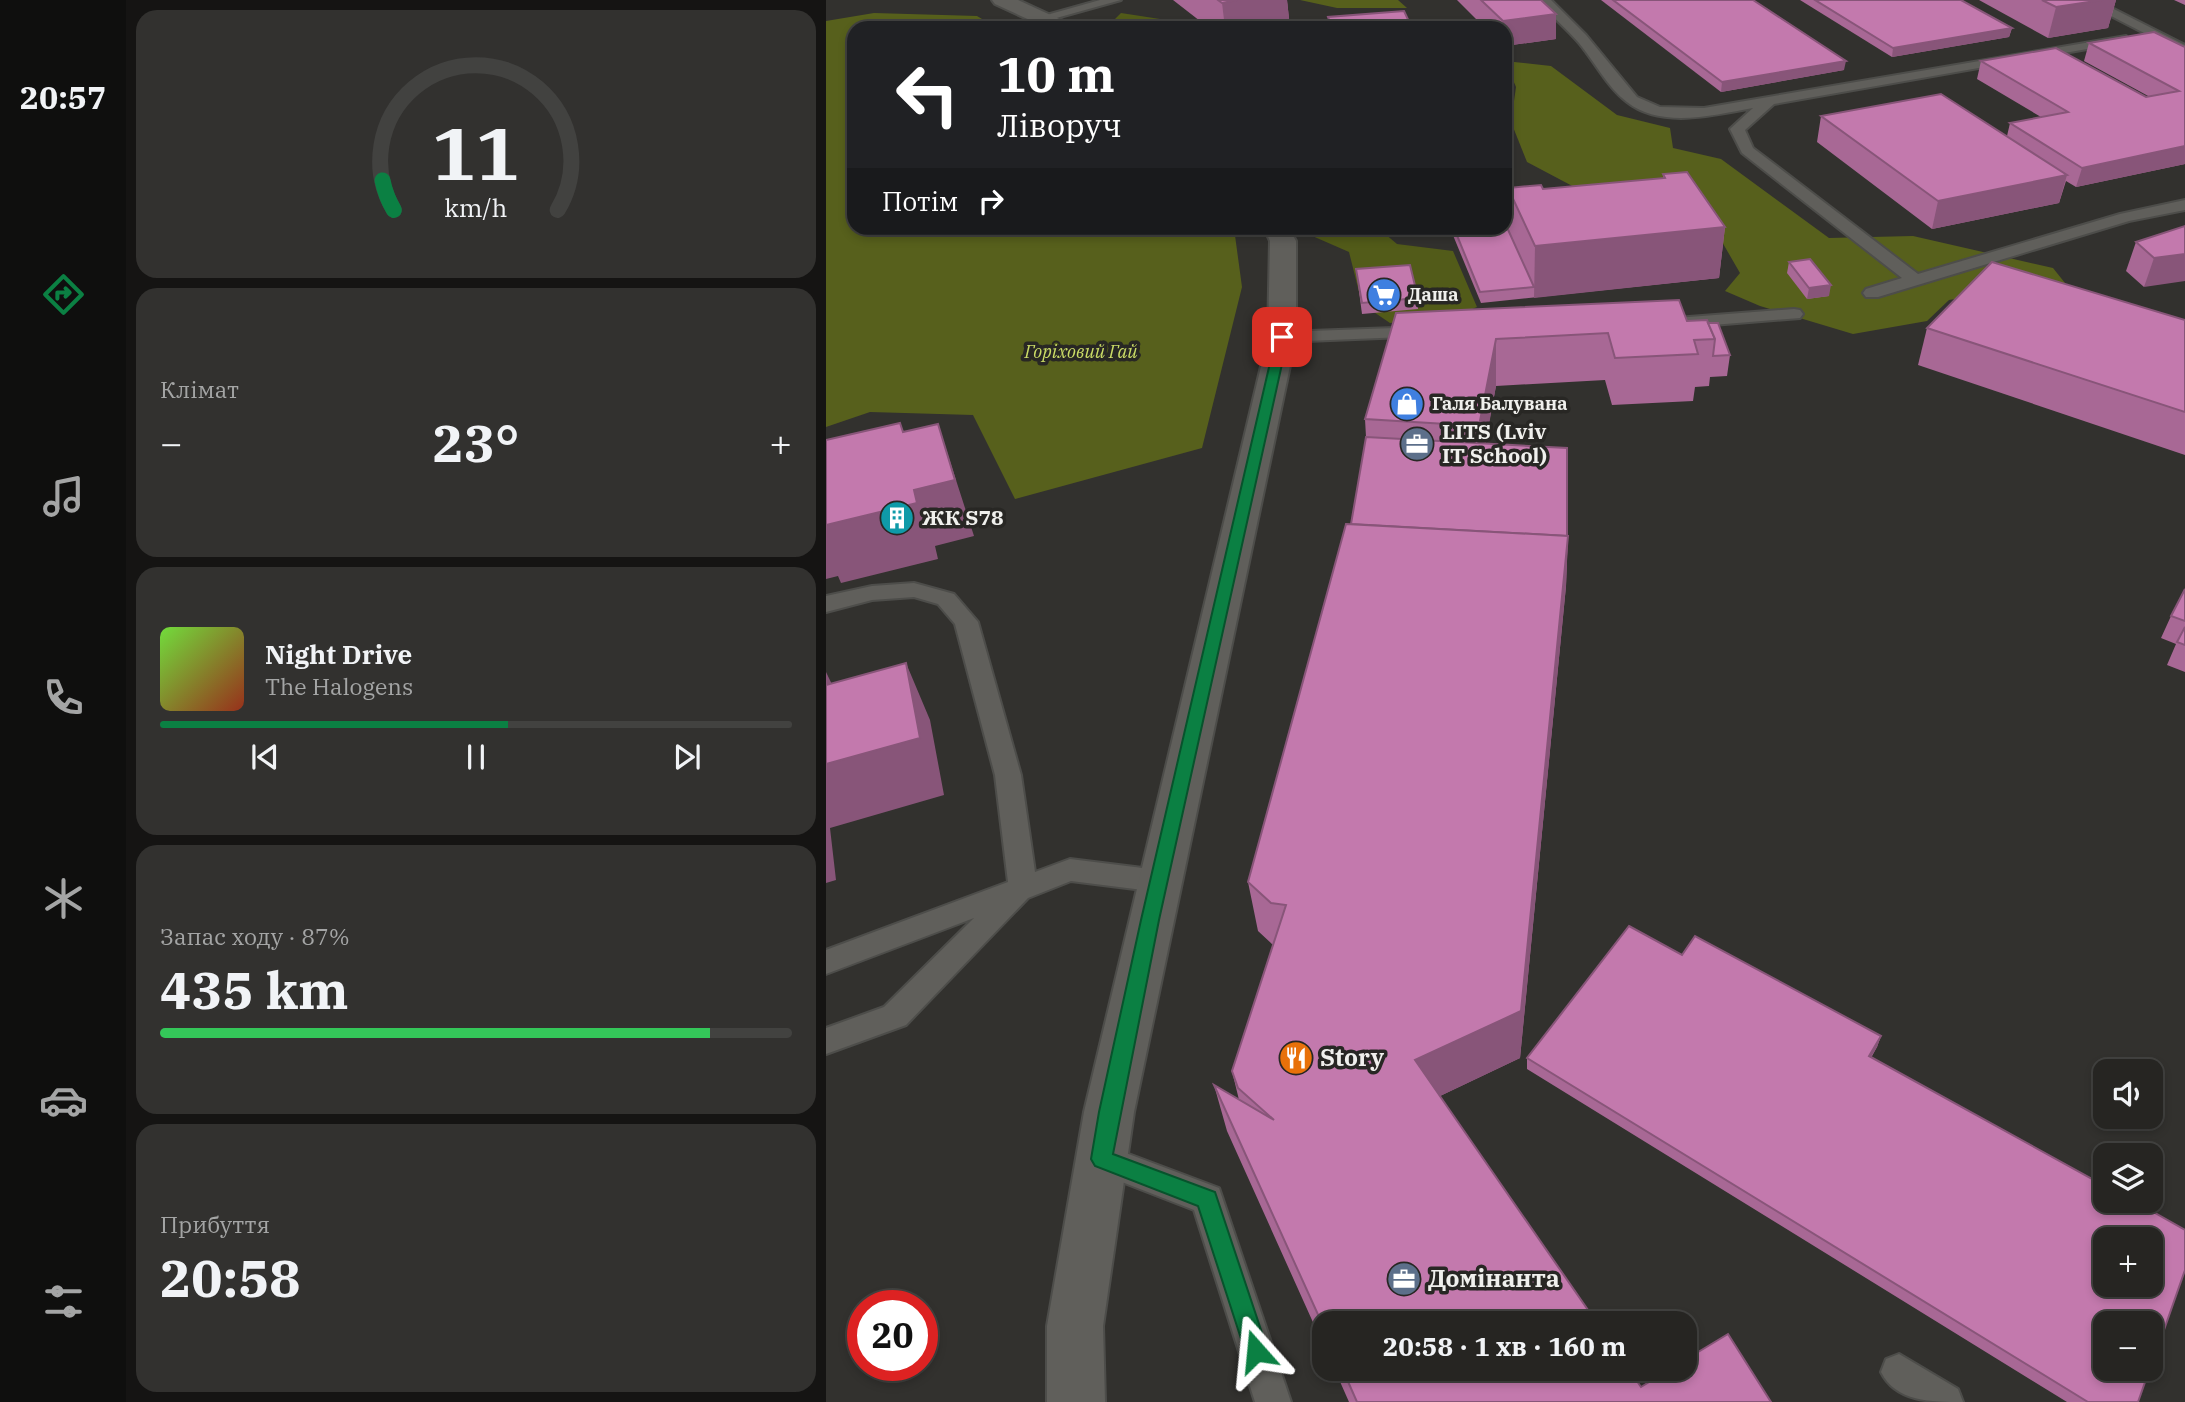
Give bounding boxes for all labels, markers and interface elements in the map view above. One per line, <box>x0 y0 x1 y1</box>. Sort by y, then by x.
text: 10 m <box>997 42 1115 105</box>
icon: left <box>882 49 973 140</box>
text: 20:57 <box>20 76 106 118</box>
text: Ліворуч <box>997 104 1122 146</box>
text: 11 <box>432 106 520 201</box>
icon: right <box>972 182 1010 220</box>
text: Потім <box>882 184 958 218</box>
text: km/h <box>444 191 508 224</box>
icon: directions <box>39 270 88 319</box>
supermarket icon: Даша <box>1365 276 1403 314</box>
place label: Даша <box>1408 283 1458 306</box>
pin <box>1252 307 1312 367</box>
icon: arrive <box>1263 318 1301 356</box>
park label: Горіховий Гай <box>1024 340 1138 363</box>
text: Клімат <box>160 374 239 404</box>
shop icon: Галя Балувана <box>1388 385 1426 423</box>
place label: Галя Балувана <box>1432 392 1568 415</box>
text: 23° <box>433 409 519 476</box>
place label: LITS (Lviv IT School) <box>1442 417 1547 469</box>
text: − <box>160 418 183 467</box>
text: + <box>769 418 792 467</box>
office icon: LITS (Lviv IT School) <box>1398 425 1436 463</box>
icon: music <box>39 472 88 521</box>
building icon: ЖК S78 <box>878 499 916 537</box>
place label: ЖК S78 <box>922 503 1004 531</box>
text: Night Drive <box>265 637 412 671</box>
text: The Halogens <box>265 671 413 701</box>
icon: phone <box>39 673 88 722</box>
icon: previous <box>246 738 284 776</box>
icon: pause <box>457 738 495 776</box>
icon: next <box>668 738 706 776</box>
icon: climate <box>39 874 88 923</box>
text: Запас ходу · 87% <box>160 921 350 951</box>
text: 435 km <box>160 956 349 1023</box>
restaurant icon: Story <box>1277 1039 1315 1077</box>
place label: Story <box>1320 1041 1385 1073</box>
map controls <box>2093 1059 2163 1381</box>
button: sound <box>2093 1059 2163 1129</box>
icon: car <box>39 1076 88 1125</box>
button: layers <box>2093 1143 2163 1213</box>
text: Прибуття <box>160 1209 270 1239</box>
button: + <box>2093 1227 2163 1297</box>
text: 20:58 <box>160 1244 301 1311</box>
office icon: Домінанта <box>1385 1260 1423 1298</box>
place label: Домінанта <box>1428 1262 1560 1294</box>
icon: filters <box>39 1277 88 1326</box>
speed limit sign: 20 <box>847 1290 938 1381</box>
button: − <box>2093 1311 2163 1381</box>
position arrow <box>1219 1314 1293 1388</box>
text: 20:58 · 1 хв · 160 m <box>1383 1329 1626 1363</box>

